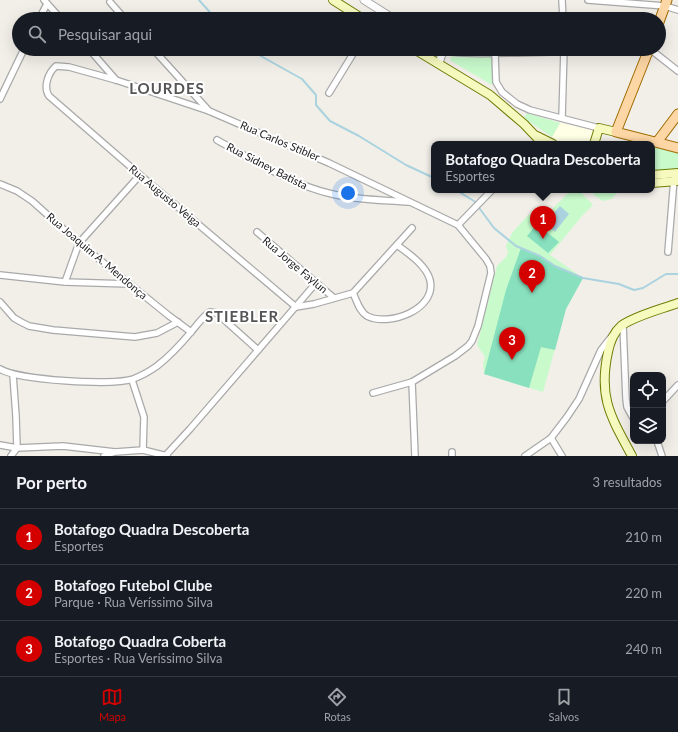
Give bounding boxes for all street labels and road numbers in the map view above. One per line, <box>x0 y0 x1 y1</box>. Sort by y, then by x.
street label: Rua Carlos Stibler <box>238 118 322 163</box>
street label: Rua Sidney Batista <box>225 140 310 192</box>
street label: Rua Augusto Veiga <box>127 162 204 229</box>
street label: Rua Joaquim A. Mendonça <box>44 210 150 302</box>
street label: Rua Jorge Faylun <box>260 234 330 296</box>

